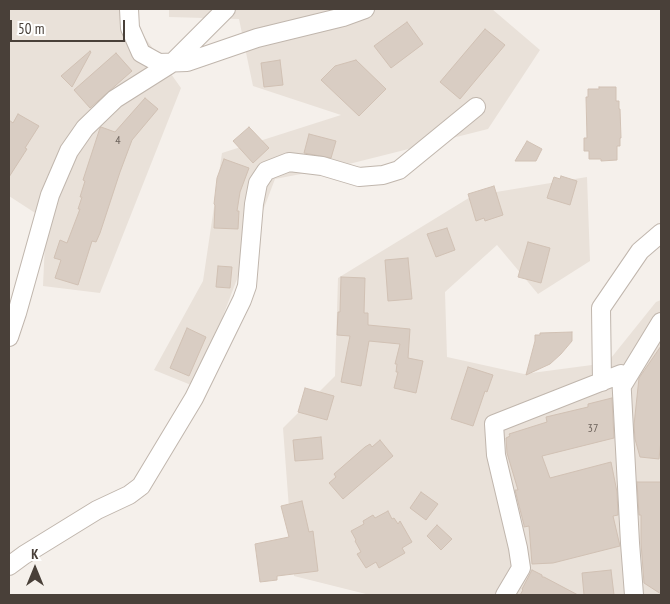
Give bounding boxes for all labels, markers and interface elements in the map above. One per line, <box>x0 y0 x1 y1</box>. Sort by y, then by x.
scale bar <box>12 10 128 42</box>
text: 50 m <box>18 19 44 38</box>
house number: 4 <box>115 134 121 148</box>
house number: 37 <box>588 422 598 436</box>
north arrow <box>10 544 60 594</box>
text: K <box>31 545 39 563</box>

